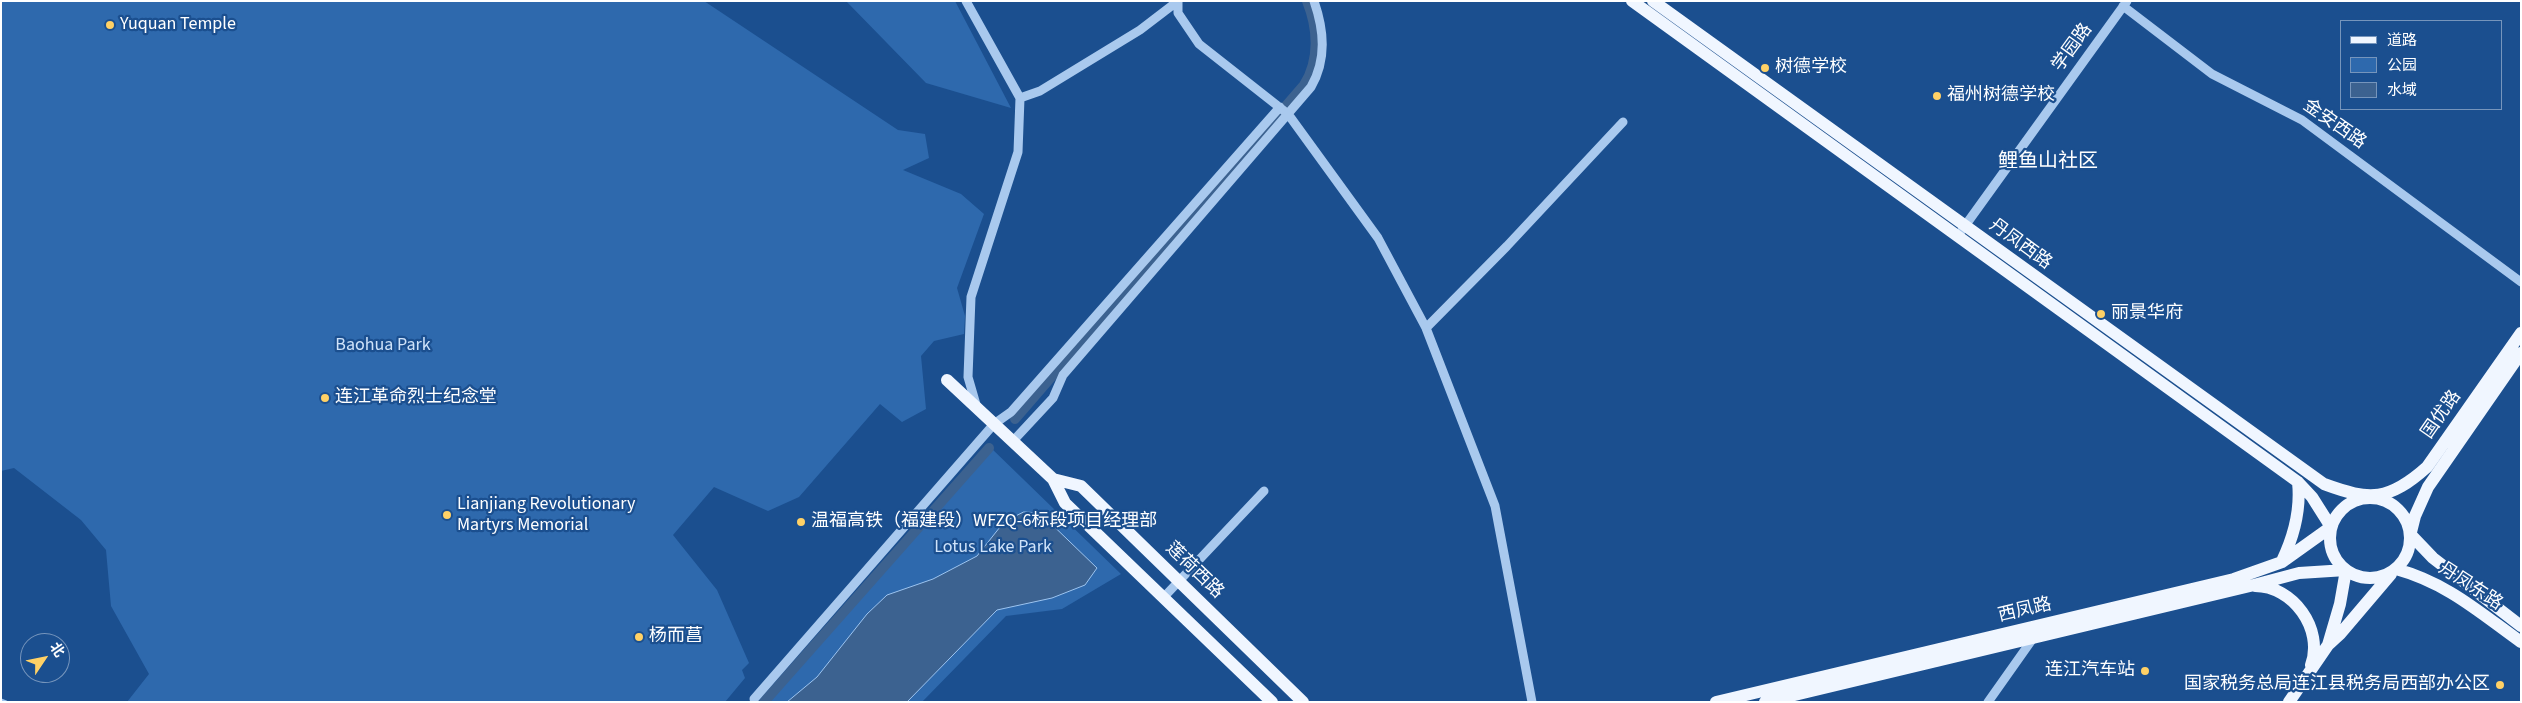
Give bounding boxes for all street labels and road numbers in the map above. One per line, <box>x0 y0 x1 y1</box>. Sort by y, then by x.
street label: 学园路 <box>2048 20 2098 76</box>
street label: 金安西路 <box>2298 96 2370 154</box>
street label: 丹凤西路 <box>1985 215 2055 275</box>
street label: 国优路 <box>2418 387 2466 443</box>
street label: 莲荷西路 <box>1161 538 1227 604</box>
street label: 丹凤东路 <box>2434 558 2506 616</box>
street label: 西凤路 <box>1996 594 2054 628</box>

